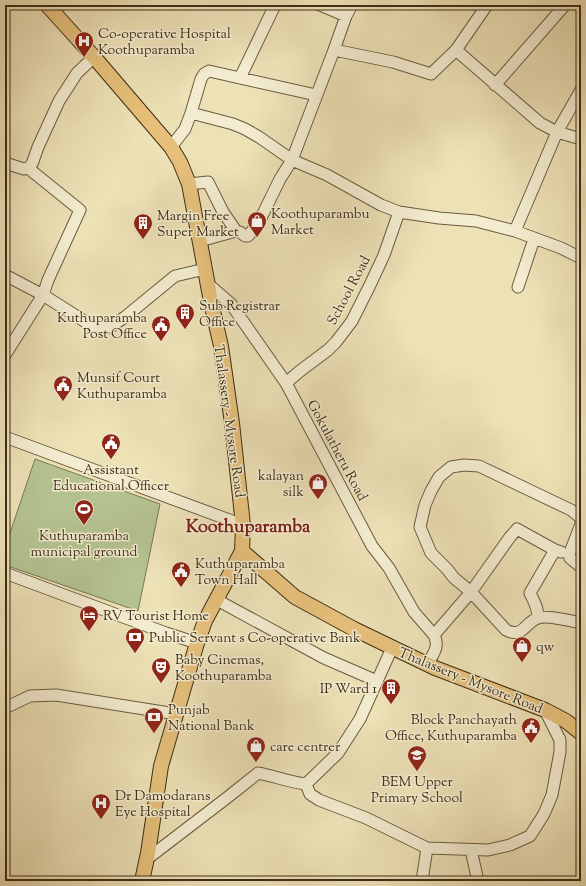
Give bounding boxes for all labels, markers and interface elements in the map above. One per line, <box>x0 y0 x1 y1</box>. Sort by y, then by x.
place label: Co-operative Hospital Koothuparamba <box>98 25 231 61</box>
hospital icon: Co-operative Hospital Koothuparamba <box>73 30 95 58</box>
place label: Koothuparambu Market <box>271 205 370 241</box>
place label: Margin Free Super Market <box>157 207 239 243</box>
shop icon: Koothuparambu Market <box>246 210 268 238</box>
building icon: Margin Free Super Market <box>132 212 154 240</box>
street label: School Road <box>323 252 377 329</box>
place label: Sub Registrar Office <box>199 297 281 333</box>
building icon: Sub Registrar Office <box>174 302 196 330</box>
place label: Kuthuparamba Post Office <box>57 309 148 345</box>
public building icon: Kuthuparamba Post Office <box>150 314 172 342</box>
street label: Thalassery - Mysore Road <box>207 343 249 499</box>
place label: Munsif Court Kuthuparamba <box>77 369 167 405</box>
public building icon: Munsif Court Kuthuparamba <box>52 374 74 402</box>
street label: Gokulatheru Road <box>301 397 371 505</box>
public building icon: Assistant Educational Officer <box>100 432 122 460</box>
place label: Assistant Educational Officer <box>53 461 170 497</box>
place label: kalayan silk <box>258 467 304 503</box>
shop icon: kalayan silk <box>307 472 329 500</box>
sports icon: Kuthuparamba municipal ground <box>73 498 95 526</box>
district label: Koothuparamba <box>186 515 311 541</box>
place label: Kuthuparamba municipal ground <box>31 527 138 563</box>
place label: Kuthuparamba Town Hall <box>195 555 285 591</box>
public building icon: Kuthuparamba Town Hall <box>170 560 192 588</box>
hotel icon: RV Tourist Home <box>78 604 100 632</box>
place label: RV Tourist Home <box>103 607 209 627</box>
bank icon: Public Servant s Co-operative Bank <box>124 626 146 654</box>
place label: Public Servant s Co-operative Bank <box>149 629 361 649</box>
shop icon: qw <box>511 635 533 663</box>
place label: qw <box>536 638 555 658</box>
street label: Thalassery - Mysore Road <box>395 644 546 720</box>
place label: Baby Cinemas, Koothuparamba <box>175 651 273 687</box>
theatre icon: Baby Cinemas, Koothuparamba <box>150 656 172 684</box>
building icon: IP Ward 1 <box>380 677 402 705</box>
place label: IP Ward 1 <box>320 680 377 700</box>
place label: Punjab National Bank <box>168 701 255 737</box>
bank icon: Punjab National Bank <box>143 706 165 734</box>
place label: Block Panchayath Office, Kuthuparamba <box>385 711 518 747</box>
public building icon: Block Panchayath Office, Kuthuparamba <box>520 716 542 744</box>
shop icon: care centrer <box>245 735 267 763</box>
place label: care centrer <box>270 738 341 758</box>
school or university icon: BEM Upper Primary School <box>406 744 428 772</box>
place label: BEM Upper Primary School <box>371 773 463 809</box>
place label: Dr Damodarans Eye Hospital <box>115 787 211 823</box>
hospital icon: Dr Damodarans Eye Hospital <box>90 792 112 820</box>

